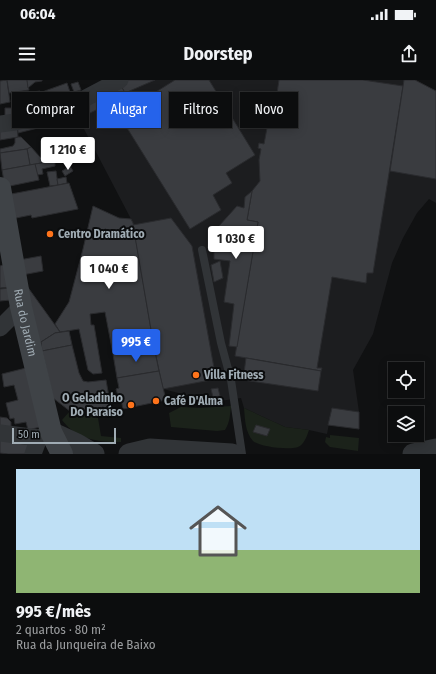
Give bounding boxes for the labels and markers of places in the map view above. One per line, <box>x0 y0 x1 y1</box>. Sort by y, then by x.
pin: 1 210 € <box>31 137 105 171</box>
pin: 1 030 € <box>199 226 273 260</box>
place label: Centro Dramático <box>58 227 145 241</box>
marker: Centro Dramático <box>45 229 55 239</box>
pin: 1 040 € <box>72 256 146 290</box>
pin: 995 € <box>108 329 164 363</box>
place label: Villa Fitness <box>203 368 264 382</box>
marker: Villa Fitness <box>191 370 201 380</box>
place label: O Geladinho Do Paraíso <box>62 391 124 419</box>
place label: Café D'Alma <box>164 394 223 408</box>
marker: Café D'Alma <box>151 396 161 406</box>
marker: O Geladinho Do Paraíso <box>126 400 136 410</box>

